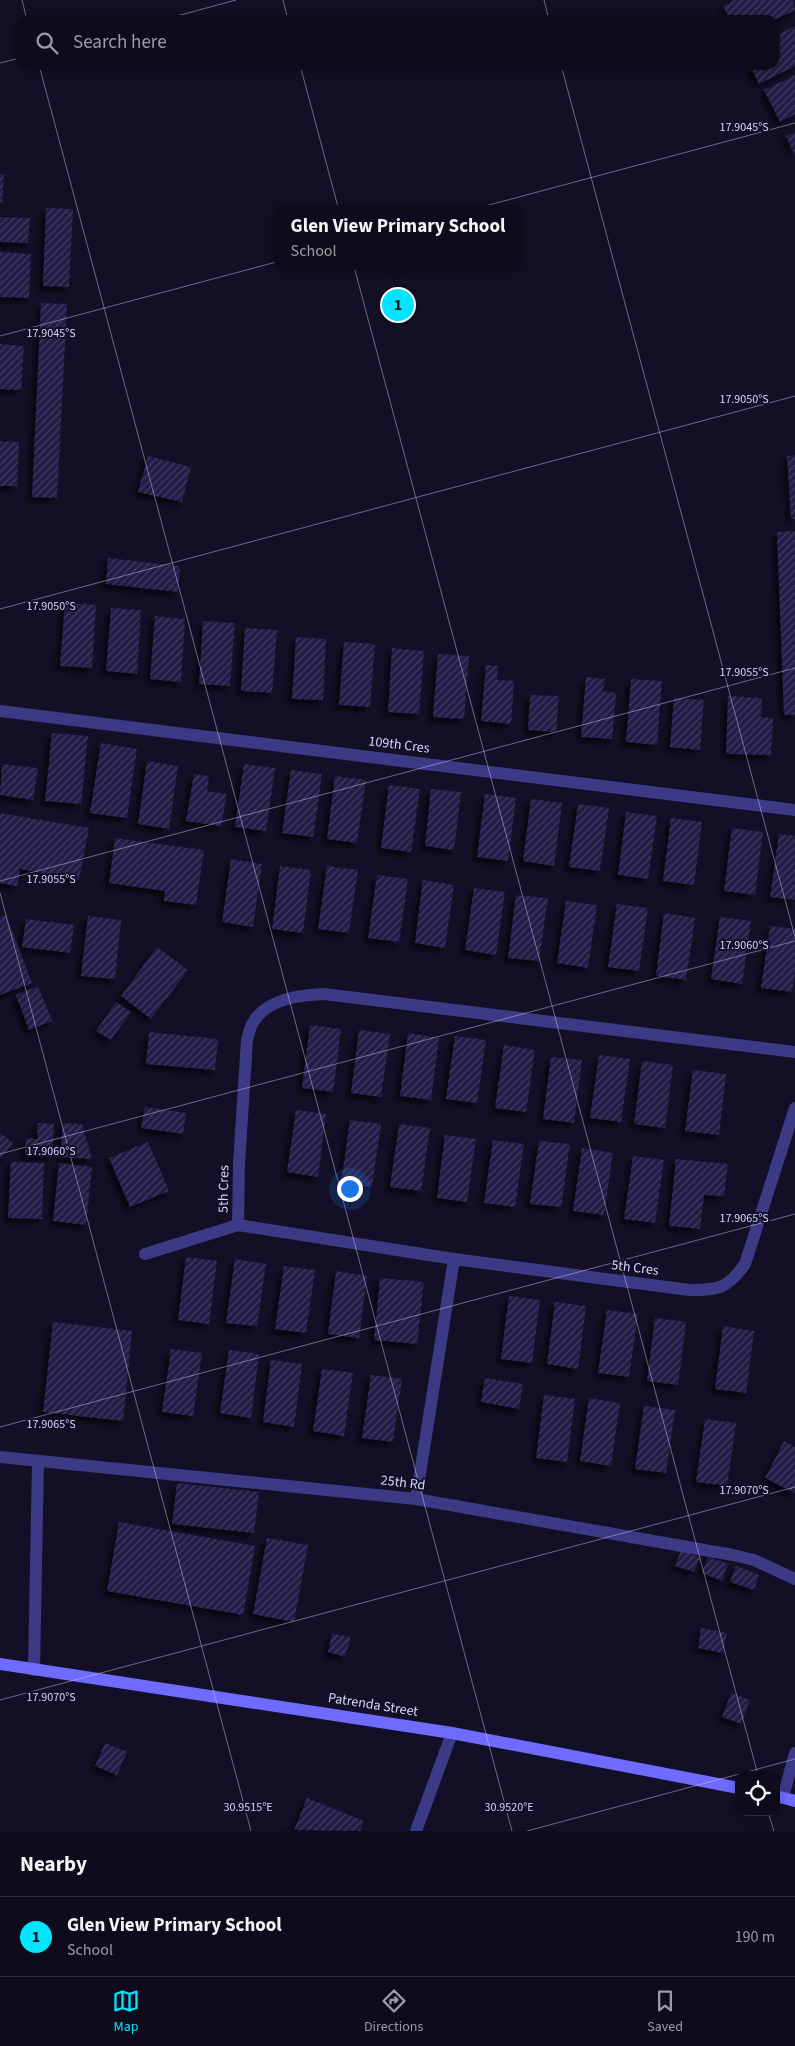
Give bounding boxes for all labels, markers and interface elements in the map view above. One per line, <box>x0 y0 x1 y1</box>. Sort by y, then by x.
search box <box>15 15 780 70</box>
icon: search <box>33 29 61 57</box>
text: Search here <box>73 29 167 56</box>
text: 17.9045°S <box>719 119 769 136</box>
popup <box>274 205 522 270</box>
text: Glen View Primary School <box>291 213 505 240</box>
text: School <box>291 240 337 262</box>
pin: 1 <box>382 286 414 324</box>
text: 17.9045°S <box>26 325 76 342</box>
text: 17.9050°S <box>719 391 769 408</box>
text: 17.9050°S <box>26 598 76 615</box>
text: 17.9055°S <box>719 664 769 681</box>
street label: 109th Cres <box>367 731 431 759</box>
text: 17.9055°S <box>26 871 76 888</box>
text: 17.9060°S <box>719 937 769 954</box>
text: 17.9060°S <box>26 1143 76 1160</box>
street label: 5th Cres <box>214 1165 234 1213</box>
your location <box>337 1176 363 1202</box>
text: 17.9065°S <box>719 1210 769 1227</box>
street label: 5th Cres <box>610 1255 660 1281</box>
text: 17.9065°S <box>26 1416 76 1433</box>
street label: 25th Rd <box>380 1470 426 1496</box>
text: 17.9070°S <box>719 1482 769 1499</box>
street label: Patrenda Street <box>327 1688 420 1722</box>
text: 17.9070°S <box>26 1689 76 1706</box>
map controls <box>735 1771 780 1816</box>
button: locate <box>735 1771 780 1816</box>
text: 30.9515°E <box>223 1799 273 1816</box>
text: 30.9520°E <box>484 1799 534 1816</box>
text: Nearby <box>20 1849 87 1879</box>
text: Glen View Primary School <box>67 1912 282 1939</box>
text: 1 <box>32 1926 40 1948</box>
text: 190 m <box>735 1926 775 1948</box>
text: School <box>67 1939 113 1961</box>
tab: Map <box>112 1987 140 2037</box>
tab: Directions <box>364 1987 423 2037</box>
tab: Saved <box>647 1987 683 2037</box>

